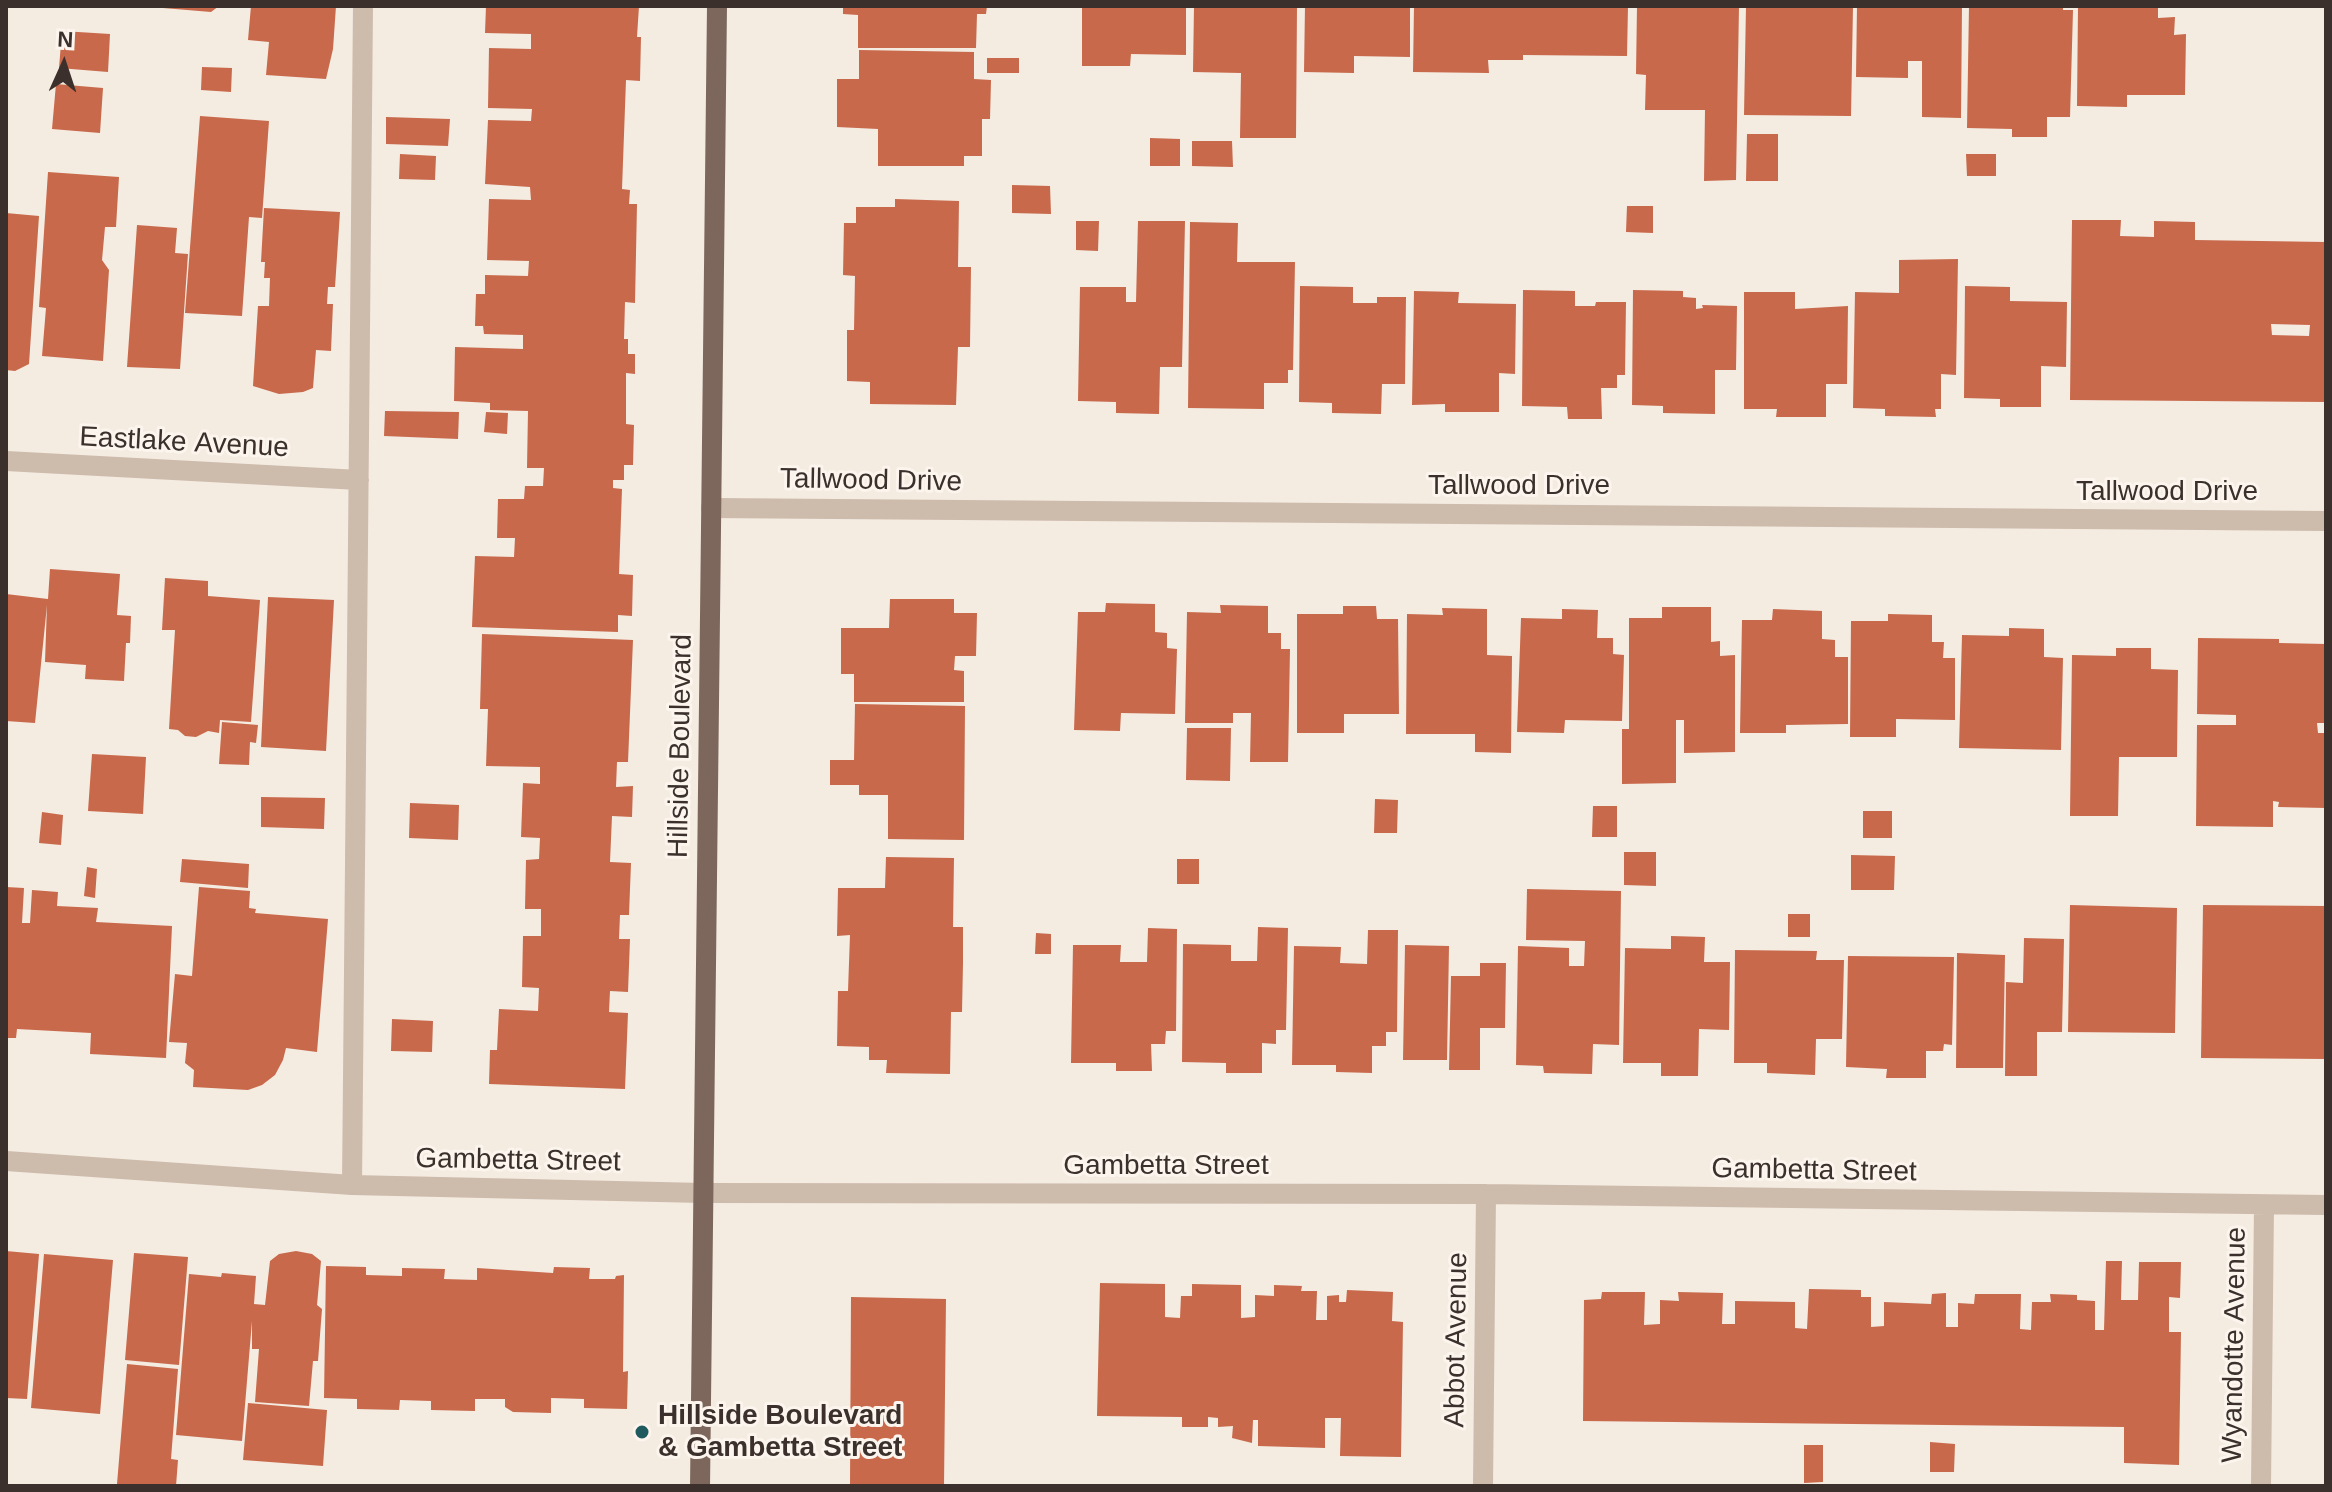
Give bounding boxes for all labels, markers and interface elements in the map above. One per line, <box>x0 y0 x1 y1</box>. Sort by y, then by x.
north arrow <box>24 24 104 104</box>
text: N <box>57 27 74 52</box>
street label: Eastlake Avenue <box>78 421 290 465</box>
street label: Tallwood Drive <box>780 463 962 499</box>
street label: Tallwood Drive <box>1428 469 1610 503</box>
street label: Tallwood Drive <box>2076 475 2258 509</box>
street label: Hillside Boulevard <box>662 634 700 858</box>
street label: Gambetta Street <box>415 1142 621 1180</box>
street label: Gambetta Street <box>1063 1149 1269 1183</box>
street label: Gambetta Street <box>1711 1152 1917 1190</box>
street label: Wyandotte Avenue <box>2216 1227 2254 1463</box>
street label: Abbot Avenue <box>1439 1252 1475 1428</box>
place label: Hillside Boulevard & Gambetta Street <box>658 1399 902 1465</box>
marker: Hillside Boulevard & Gambetta Street <box>633 1423 651 1441</box>

